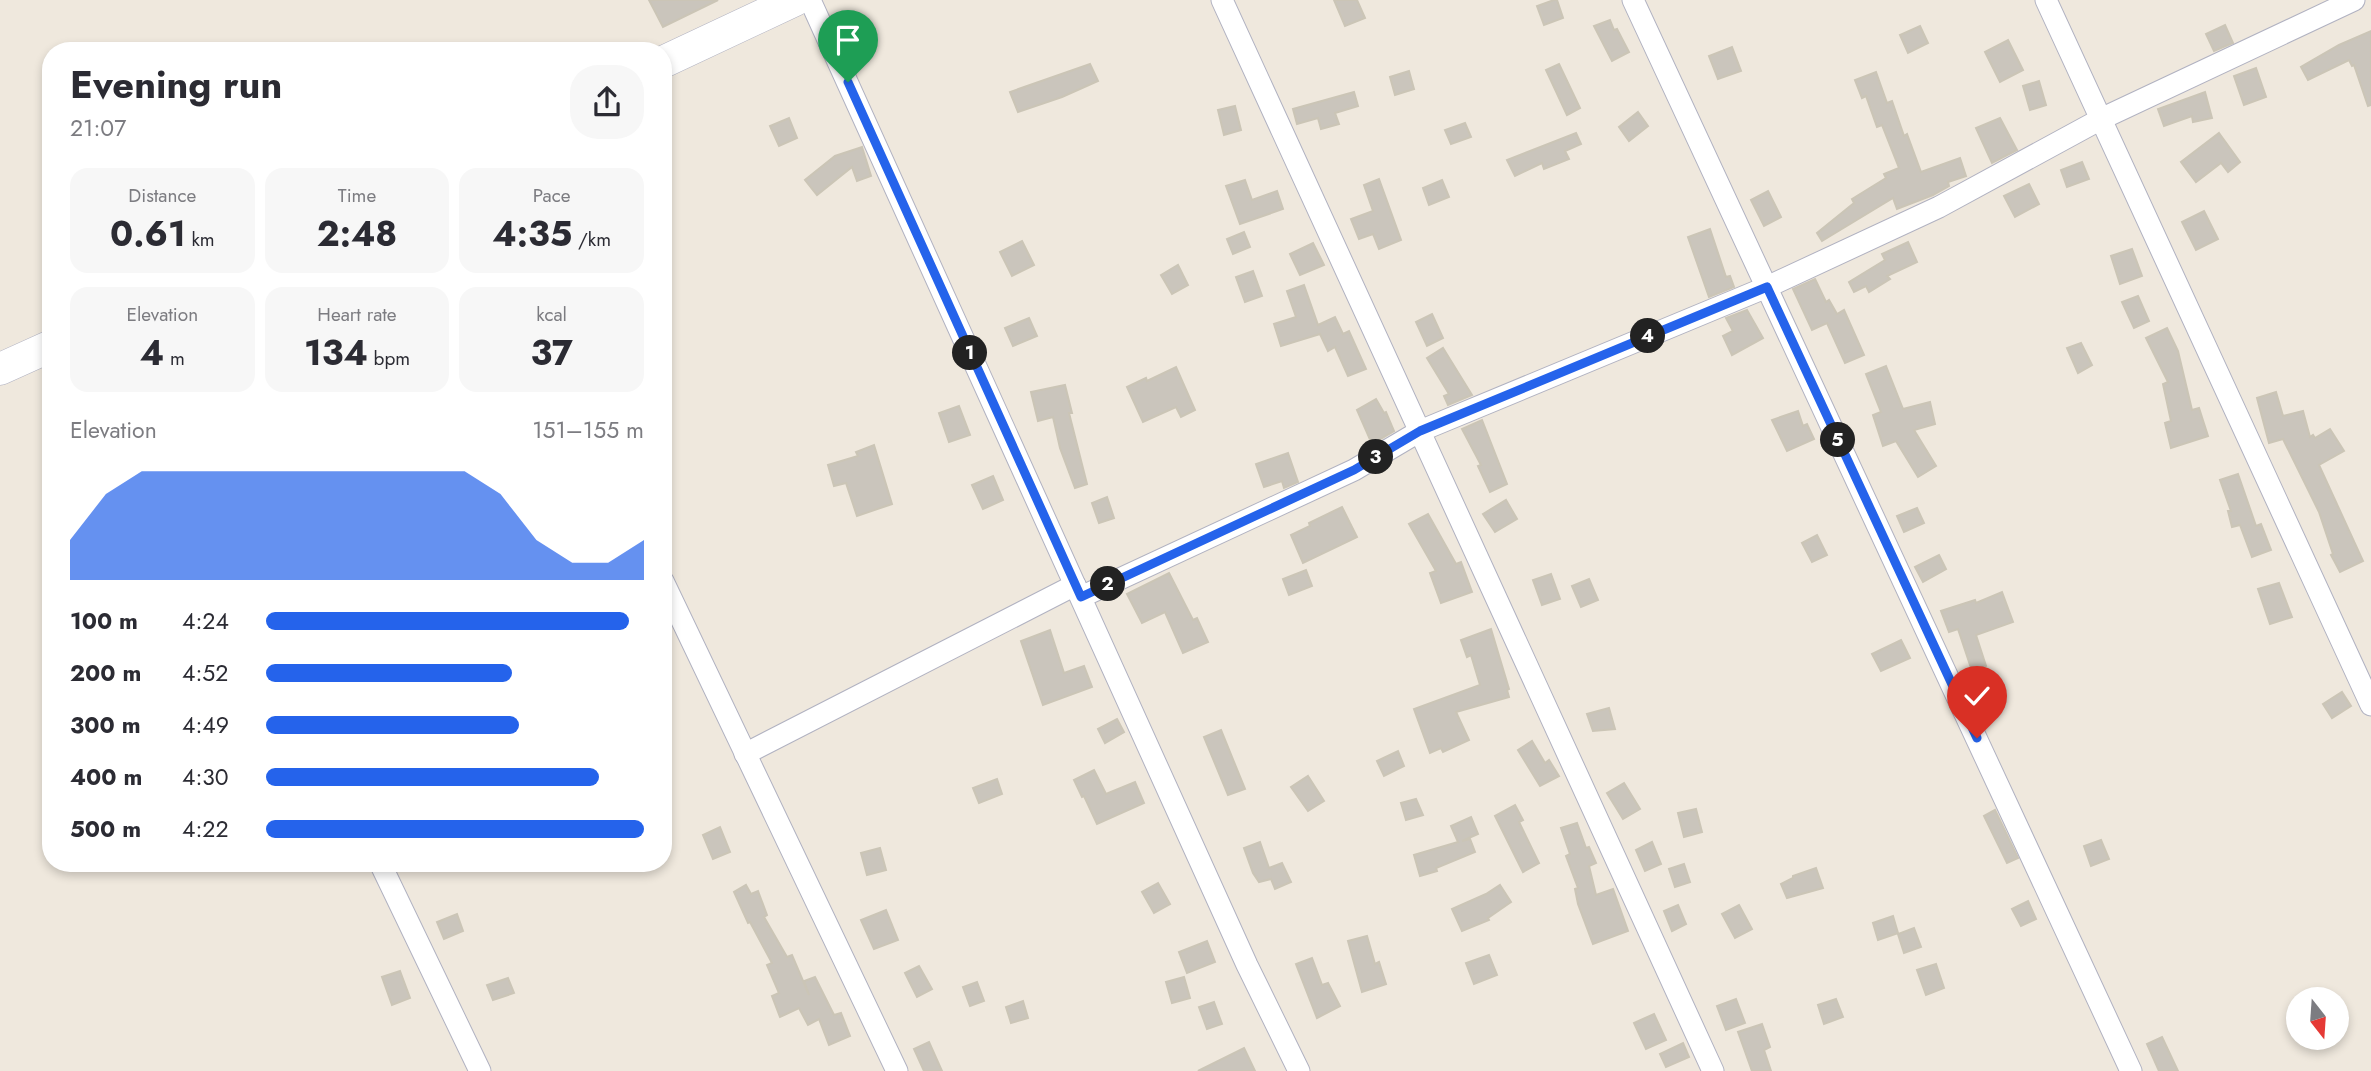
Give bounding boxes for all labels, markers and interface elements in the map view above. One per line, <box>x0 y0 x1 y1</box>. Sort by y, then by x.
pin <box>818 10 878 82</box>
icon: arrive <box>829 21 867 59</box>
text: Evening run <box>70 57 282 112</box>
button: share <box>570 65 644 139</box>
text: 21:07 <box>70 111 126 145</box>
text: Distance <box>128 182 196 209</box>
text: Time <box>338 182 376 209</box>
text: Pace <box>533 182 571 209</box>
text: 0.61 <box>110 209 186 259</box>
text: 2:48 <box>317 209 397 259</box>
text: 4:35 <box>492 209 572 259</box>
text: km <box>186 226 215 253</box>
text: /km <box>572 226 611 253</box>
text: Elevation <box>126 301 198 328</box>
text: Heart rate <box>317 301 397 328</box>
text: kcal <box>536 301 567 328</box>
pin: 4 <box>1630 318 1666 354</box>
text: 4 <box>1641 322 1654 349</box>
text: 4 <box>140 328 164 378</box>
text: 134 <box>304 328 368 378</box>
text: 37 <box>531 328 573 378</box>
pin: 1 <box>953 336 988 370</box>
text: 1 <box>965 339 974 366</box>
text: m <box>164 345 185 372</box>
text: bpm <box>368 345 410 372</box>
text: Elevation <box>70 413 157 447</box>
text: 151–155 m <box>532 413 644 447</box>
pin: 5 <box>1820 422 1856 458</box>
text: 5 <box>1831 426 1844 453</box>
pin: 3 <box>1358 440 1394 475</box>
text: 3 <box>1370 443 1381 470</box>
pin: 2 <box>1090 566 1126 602</box>
text: 2 <box>1101 570 1114 597</box>
text: 100 m <box>70 604 138 638</box>
text: 4:24 <box>182 604 229 638</box>
text: 200 m <box>70 656 141 690</box>
text: 4:52 <box>182 656 228 690</box>
pin <box>1947 666 2007 738</box>
icon: check <box>1958 677 1996 715</box>
text: 300 m <box>70 708 141 742</box>
text: 4:49 <box>182 708 229 742</box>
text: 400 m <box>70 760 142 794</box>
text: 4:30 <box>182 760 229 794</box>
text: 500 m <box>70 812 141 846</box>
text: 4:22 <box>182 812 228 846</box>
north arrow <box>2286 987 2348 1050</box>
map controls <box>2286 987 2349 1050</box>

